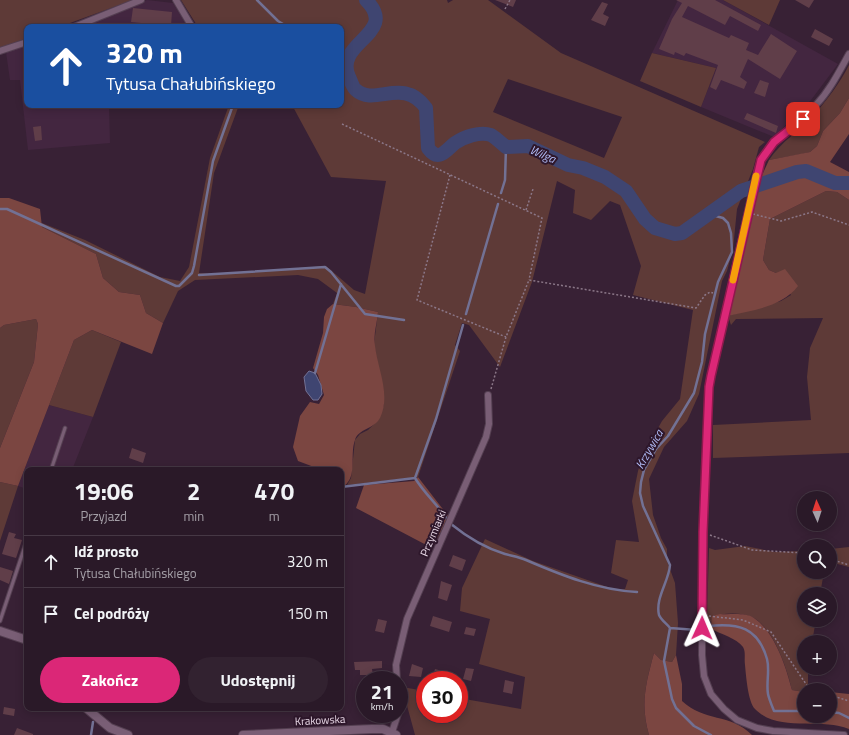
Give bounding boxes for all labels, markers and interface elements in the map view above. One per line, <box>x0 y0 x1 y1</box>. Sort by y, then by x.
text: 320 m <box>106 31 183 74</box>
icon: ahead <box>40 40 92 92</box>
text: Tytusa Chałubińskiego <box>106 70 276 97</box>
pin <box>786 102 820 136</box>
icon: arrive <box>792 108 814 130</box>
water label: Wilga <box>527 140 560 168</box>
water label: Krzywica <box>630 425 668 472</box>
text: 19:06 <box>74 473 134 509</box>
text: 2 <box>187 473 201 509</box>
text: 470 <box>254 473 294 509</box>
north arrow <box>797 491 837 531</box>
map controls <box>797 491 837 723</box>
text: Przyjazd <box>80 506 127 526</box>
text: min <box>183 506 204 526</box>
text: m <box>269 506 280 526</box>
street label: Przymiarki <box>416 507 450 559</box>
button: search <box>797 539 837 579</box>
text: Idź prosto <box>74 540 139 563</box>
text: 320 m <box>287 550 328 573</box>
icon: ahead <box>40 551 62 573</box>
text: Tytusa Chałubińskiego <box>74 563 197 583</box>
button: layers <box>797 587 837 627</box>
text: Cel podróży <box>74 602 149 625</box>
text: 150 m <box>287 602 328 625</box>
icon: arrive <box>40 603 62 625</box>
position arrow <box>681 607 723 649</box>
button: + <box>797 635 837 675</box>
button: Zakończ <box>40 657 180 703</box>
button: Udostępnij <box>188 657 328 703</box>
speed limit sign: 30 <box>416 671 468 723</box>
text: 21 <box>371 676 393 707</box>
button: − <box>797 683 837 723</box>
text: km/h <box>371 699 393 714</box>
street label: Krakowska <box>294 711 346 729</box>

